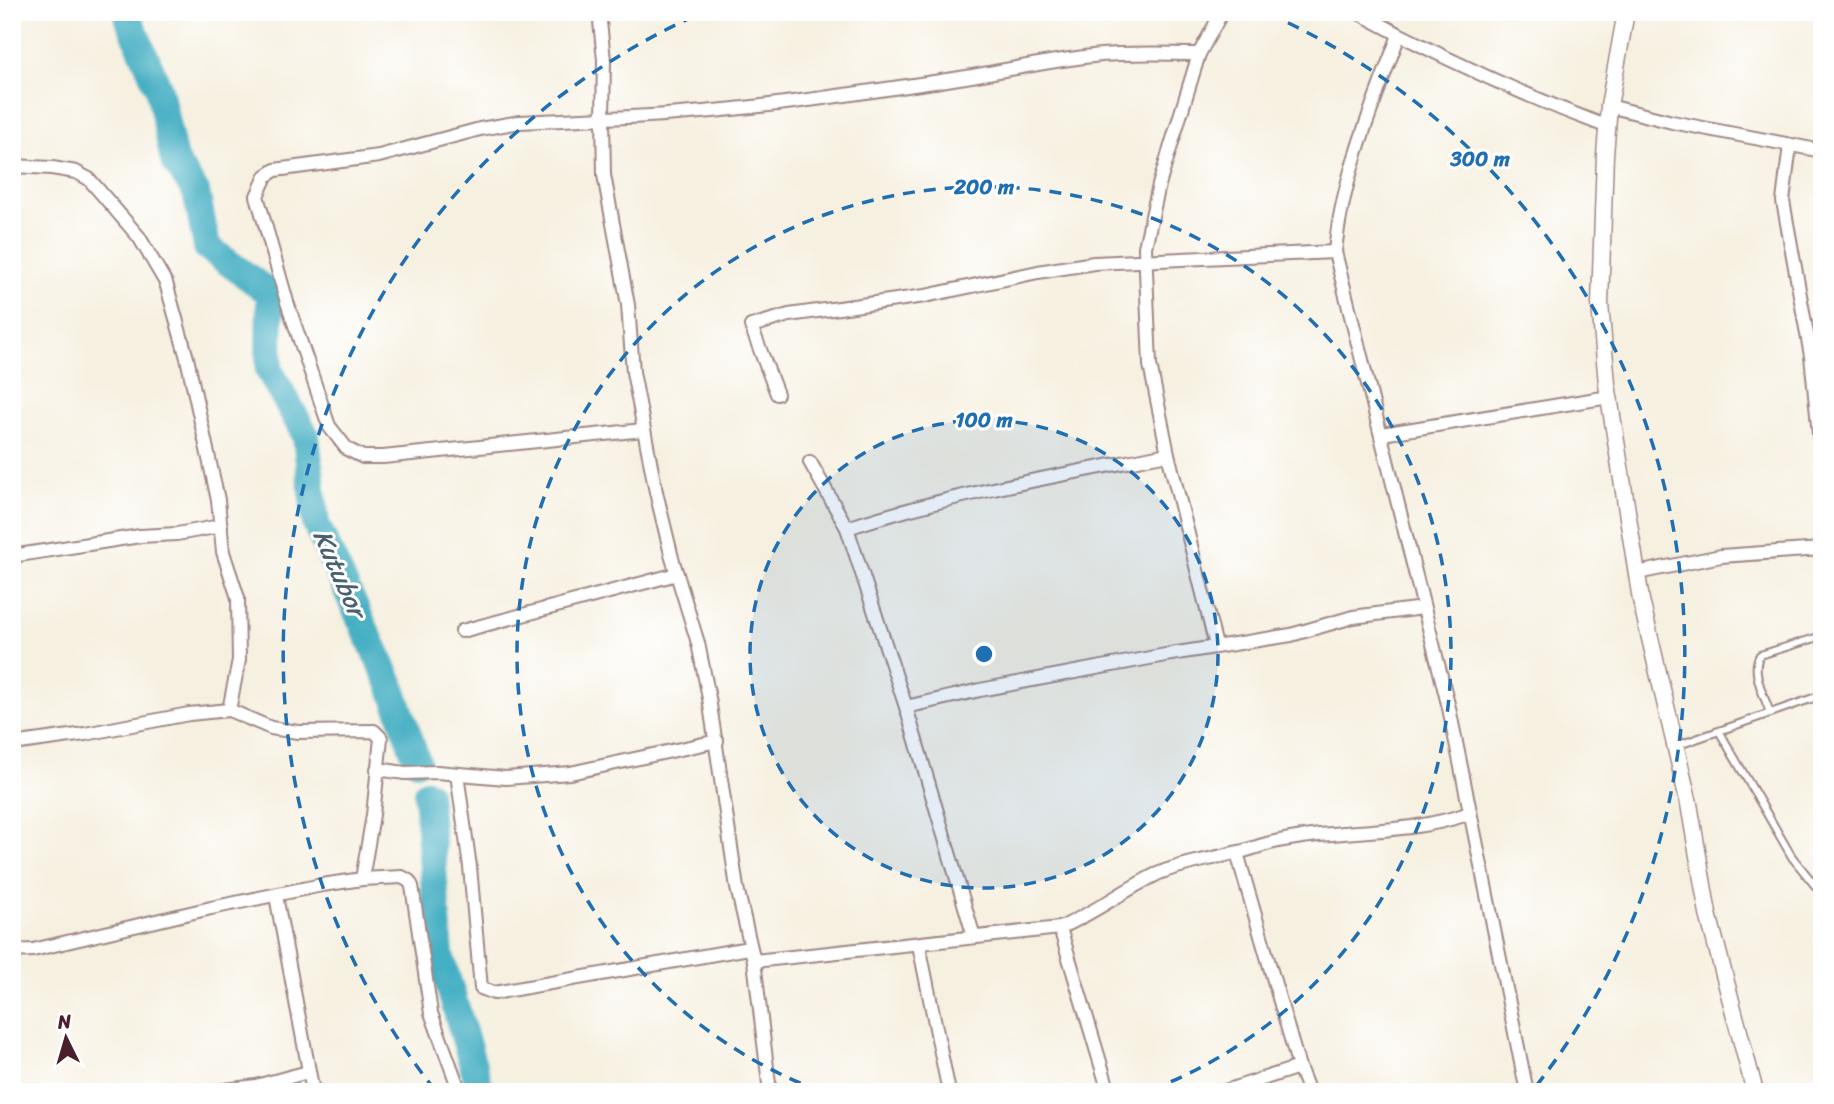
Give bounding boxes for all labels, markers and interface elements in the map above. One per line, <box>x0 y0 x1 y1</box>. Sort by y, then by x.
text: 300 m <box>1449 140 1511 178</box>
text: 200 m <box>953 168 1015 206</box>
text: 100 m <box>955 401 1013 439</box>
water label: Kutubor <box>300 521 382 629</box>
centre of rings <box>972 642 996 666</box>
north arrow <box>32 1002 102 1072</box>
text: N <box>56 1004 73 1039</box>

